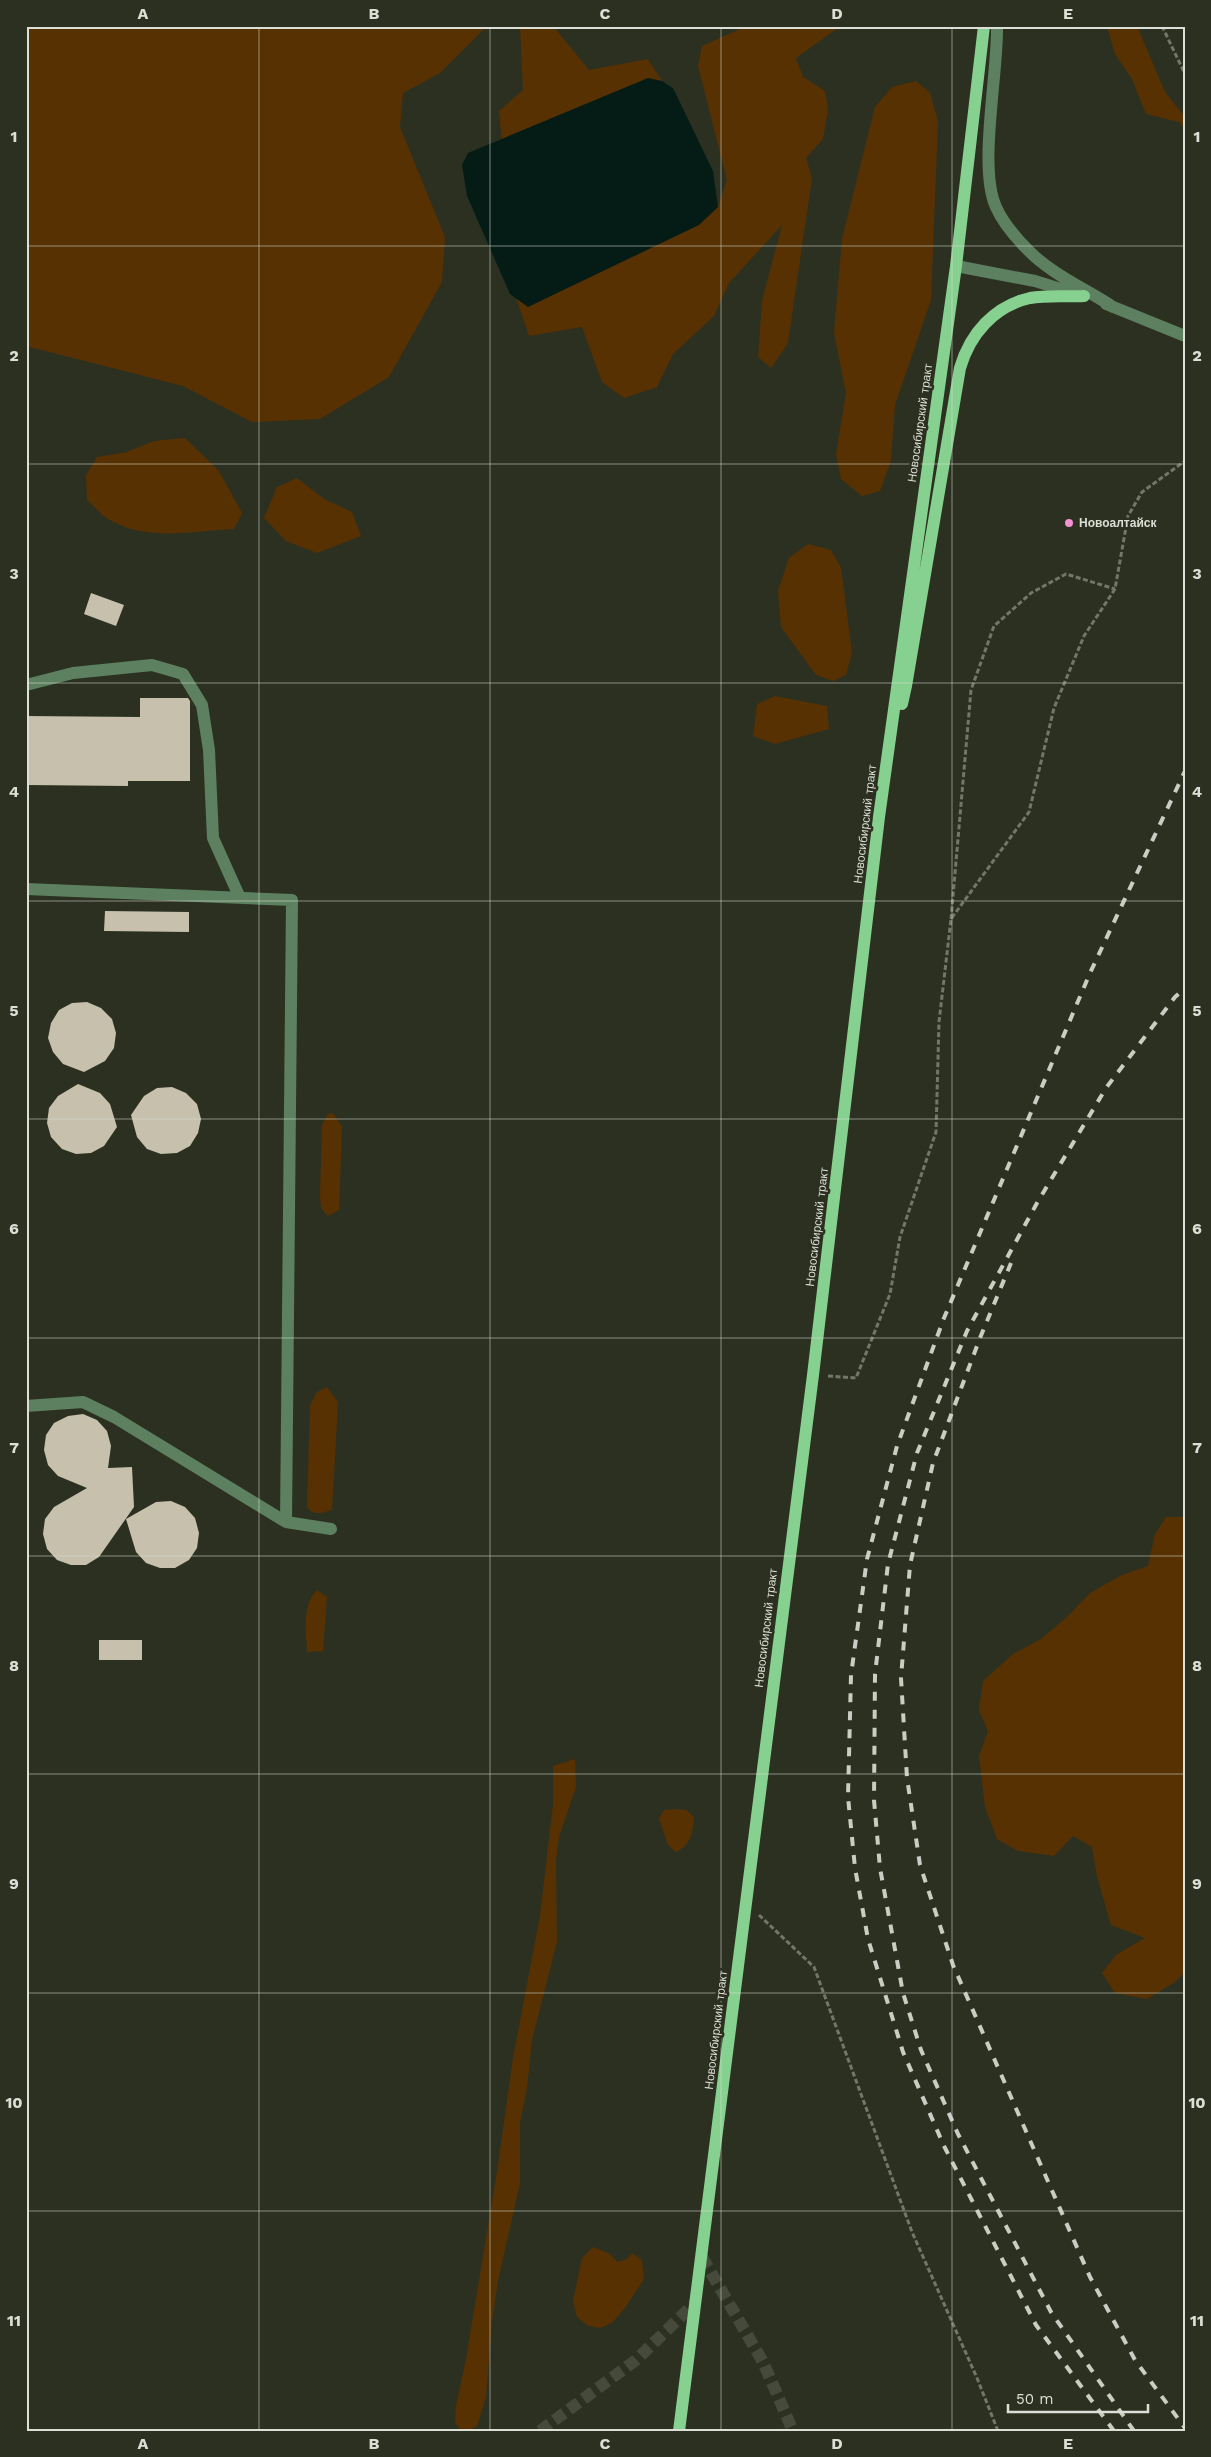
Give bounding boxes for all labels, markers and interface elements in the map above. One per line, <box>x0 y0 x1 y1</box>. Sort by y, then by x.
text: A <box>138 4 149 23</box>
text: B <box>369 4 380 23</box>
text: C <box>600 4 611 23</box>
text: D <box>831 4 843 23</box>
text: E <box>1063 4 1073 23</box>
text: 1 <box>11 127 17 146</box>
text: 1 <box>1194 127 1200 146</box>
text: 2 <box>9 346 19 365</box>
text: 2 <box>1192 346 1202 365</box>
street label: Новосибирский тракт <box>905 362 935 483</box>
place label: Новоалтайск <box>1079 516 1157 530</box>
marker: Новоалтайск <box>1063 517 1075 529</box>
text: 3 <box>9 564 19 583</box>
text: 3 <box>1192 564 1202 583</box>
street label: Новосибирский тракт <box>851 763 879 884</box>
text: 4 <box>9 782 19 801</box>
text: 4 <box>1192 782 1202 801</box>
text: 5 <box>9 1001 19 1020</box>
text: 5 <box>1192 1001 1202 1020</box>
street label: Новосибирский тракт <box>803 1166 831 1287</box>
text: 6 <box>9 1219 19 1238</box>
text: 6 <box>1192 1219 1202 1238</box>
text: 7 <box>9 1438 19 1457</box>
text: 7 <box>1192 1438 1202 1457</box>
street label: Новосибирский тракт <box>752 1567 780 1688</box>
text: 8 <box>9 1656 19 1675</box>
text: 8 <box>1192 1656 1202 1675</box>
text: 9 <box>9 1874 19 1893</box>
text: 9 <box>1192 1874 1202 1893</box>
street label: Новосибирский тракт <box>702 1969 730 2090</box>
text: 10 <box>5 2093 23 2112</box>
text: 10 <box>1188 2093 1206 2112</box>
text: 11 <box>7 2311 21 2330</box>
text: 11 <box>1190 2311 1204 2330</box>
scale bar <box>1008 2382 1148 2414</box>
text: 50 m <box>1016 2390 1053 2408</box>
text: A <box>138 2434 149 2453</box>
text: B <box>369 2434 380 2453</box>
text: C <box>600 2434 611 2453</box>
text: D <box>831 2434 843 2453</box>
text: E <box>1063 2434 1073 2453</box>

